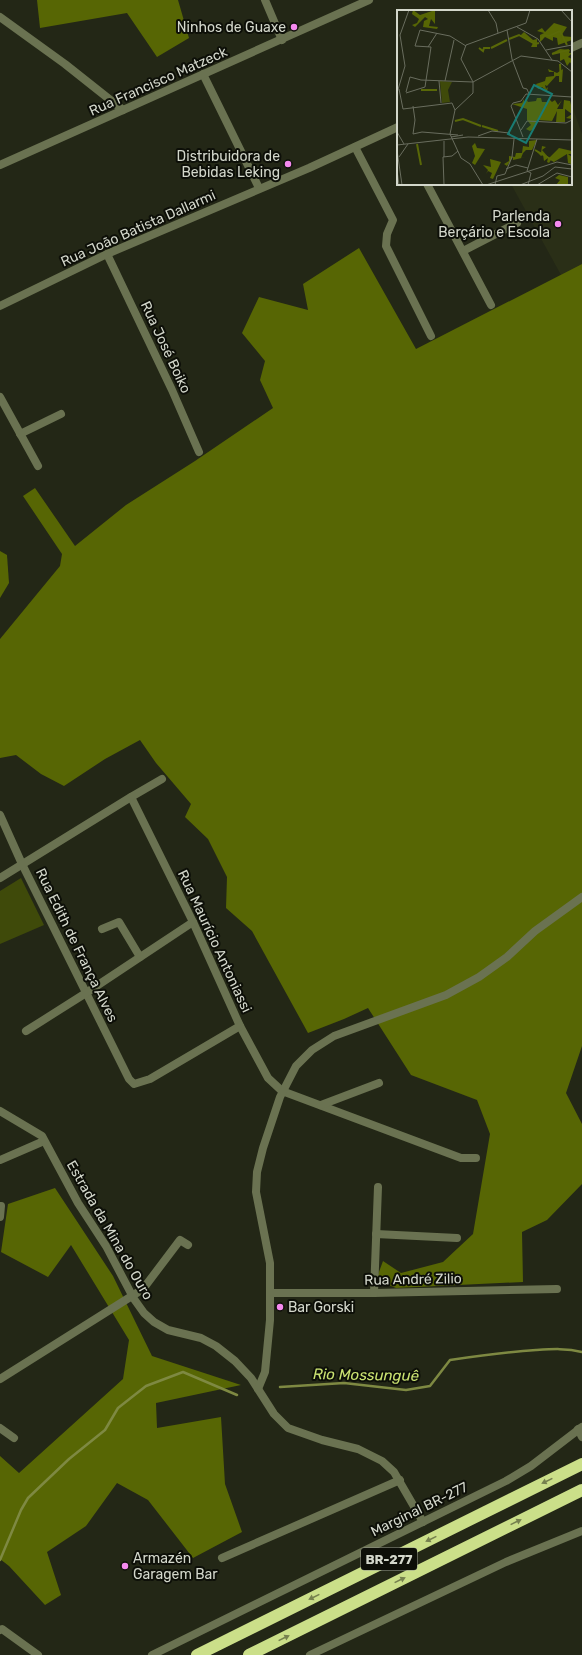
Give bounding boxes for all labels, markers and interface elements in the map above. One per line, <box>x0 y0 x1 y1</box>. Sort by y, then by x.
inset map <box>397 10 572 185</box>
place label: Ninhos de Guaxe <box>177 19 286 36</box>
marker: Ninhos de Guaxe <box>289 22 299 32</box>
street label: Rua Francisco Matzeck <box>86 43 231 120</box>
place label: Distribuidora de Bebidas Leking <box>177 148 280 181</box>
marker: Distribuidora de Bebidas Leking <box>283 159 293 169</box>
street label: Rua João Batista Dallarmi <box>58 187 218 270</box>
place label: Parlenda Berçário e Escola <box>438 208 550 241</box>
marker: Parlenda Berçário e Escola <box>553 219 563 229</box>
street label: Rua José Boiko <box>137 298 194 396</box>
street label: Rua Edith de França Alves <box>32 866 121 1025</box>
street label: Rua Maurício Antoniassi <box>174 867 255 1015</box>
street label: Estrada da Mina do Ouro <box>63 1158 156 1303</box>
street label: Rua André Zilio <box>364 1270 462 1289</box>
place label: Bar Gorski <box>288 1299 354 1316</box>
marker: Bar Gorski <box>275 1302 285 1312</box>
water label: Rio Mossunguê <box>313 1365 420 1385</box>
one-way arrow <box>541 1478 553 1484</box>
street label: Marginal BR-277 <box>368 1479 471 1540</box>
one-way arrow <box>511 1519 522 1525</box>
one-way arrow <box>425 1536 436 1542</box>
road number: BR-277 <box>361 1548 417 1570</box>
place label: Armazén Garagem Bar <box>133 1550 218 1583</box>
marker: Armazén Garagem Bar <box>120 1561 130 1571</box>
one-way arrow <box>394 1577 406 1583</box>
one-way arrow <box>308 1594 320 1600</box>
one-way arrow <box>278 1635 289 1641</box>

